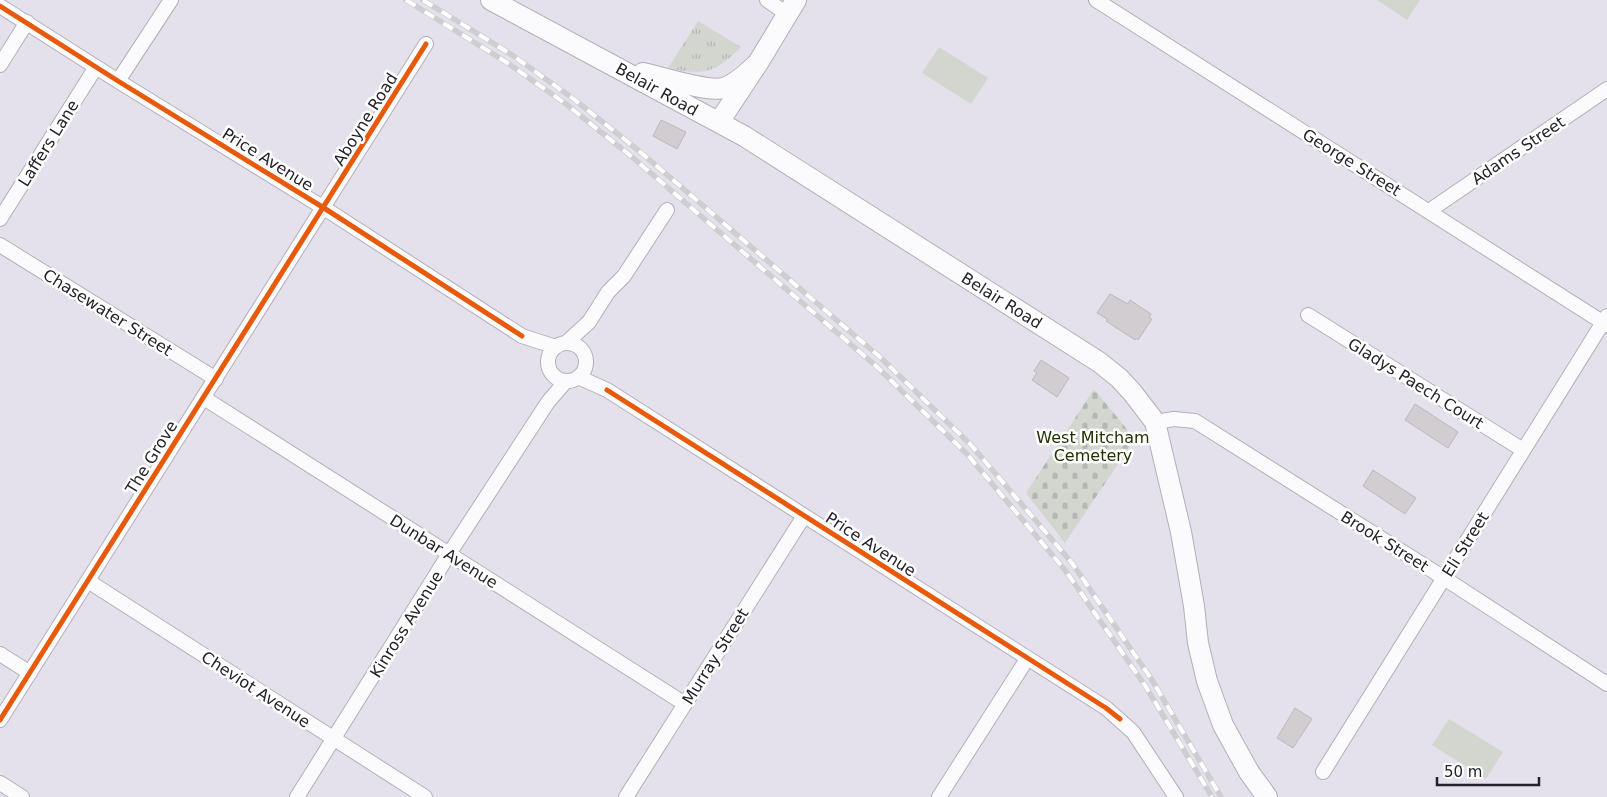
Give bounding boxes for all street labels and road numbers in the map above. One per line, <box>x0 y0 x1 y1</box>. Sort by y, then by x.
street label: Belair Road <box>612 59 701 120</box>
street label: Aboyne Road <box>329 69 401 169</box>
street label: Laffers Lane <box>14 97 83 190</box>
street label: Adams Street <box>1468 112 1568 189</box>
street label: Price Avenue <box>219 124 317 195</box>
street label: George Street <box>1299 125 1404 200</box>
street label: Chasewater Street <box>40 265 176 360</box>
street label: Belair Road <box>958 268 1045 333</box>
street label: Gladys Paech Court <box>1344 334 1487 433</box>
street label: The Grove <box>121 417 181 498</box>
street label: Brook Street <box>1337 507 1432 576</box>
street label: Price Avenue <box>822 508 919 581</box>
street label: Eli Street <box>1438 508 1493 580</box>
street label: Dunbar Avenue <box>386 511 501 592</box>
street label: Kinross Avenue <box>366 567 447 681</box>
street label: Murray Street <box>678 605 753 708</box>
street label: Cheviot Avenue <box>198 647 314 732</box>

